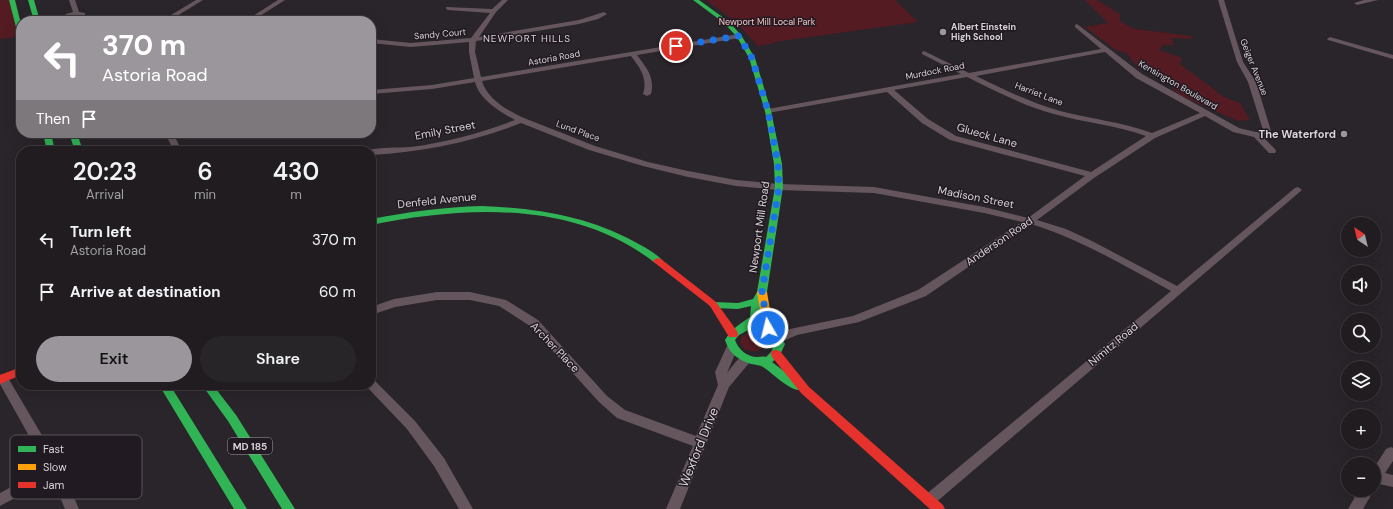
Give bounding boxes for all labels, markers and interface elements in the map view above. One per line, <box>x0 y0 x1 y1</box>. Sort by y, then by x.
park label: Newport Mill Local Park <box>719 16 816 28</box>
place label: Albert Einstein High School <box>951 21 1016 43</box>
street label: Sandy Court <box>414 26 467 42</box>
text: 370 m <box>102 27 186 64</box>
marker: Albert Einstein High School <box>938 27 948 37</box>
pin <box>659 29 693 63</box>
icon: left <box>36 32 88 84</box>
district label: NEWPORT HILLS <box>483 32 571 45</box>
icon: arrive <box>665 35 687 57</box>
street label: Geiger Avenue <box>1237 37 1271 97</box>
street label: Astoria Road <box>527 47 581 68</box>
street label: Kensington Boulevard <box>1136 57 1220 113</box>
street label: Murdock Road <box>904 59 966 83</box>
text: Astoria Road <box>102 63 208 87</box>
street label: Harriet Lane <box>1013 79 1065 109</box>
icon: arrive <box>78 108 100 130</box>
text: Then <box>36 109 70 129</box>
street label: Emily Street <box>414 117 476 143</box>
street label: Lund Place <box>555 118 601 144</box>
street label: Glueck Lane <box>955 120 1019 150</box>
place label: The Waterford <box>1259 127 1336 141</box>
marker: The Waterford <box>1339 129 1349 139</box>
text: 20:23 <box>73 156 137 187</box>
text: 6 <box>197 156 213 187</box>
text: 430 <box>273 156 319 187</box>
street label: Newport Mill Road <box>746 180 772 274</box>
street label: Madison Street <box>937 183 1015 211</box>
text: Arrival <box>86 186 124 203</box>
text: min <box>194 186 216 203</box>
text: m <box>290 186 302 203</box>
street label: Denfeld Avenue <box>397 189 477 211</box>
street label: Anderson Road <box>963 213 1035 269</box>
north arrow <box>1341 217 1381 257</box>
map controls <box>1341 217 1381 497</box>
text: Turn left <box>70 222 131 242</box>
icon: left <box>36 229 58 251</box>
text: 370 m <box>312 230 356 250</box>
text: Astoria Road <box>70 242 146 259</box>
button: sound <box>1341 265 1381 305</box>
icon: arrive <box>36 281 58 303</box>
text: Arrive at destination <box>70 282 221 302</box>
text: 60 m <box>319 282 356 302</box>
position arrow <box>747 307 789 349</box>
button: search <box>1341 313 1381 353</box>
street label: Archer Place <box>528 319 582 375</box>
street label: Nimitz Road <box>1085 319 1141 369</box>
button: Exit <box>36 336 192 382</box>
button: Share <box>200 336 356 382</box>
button: layers <box>1341 361 1381 401</box>
street label: Wexford Drive <box>675 405 722 489</box>
button: + <box>1341 409 1381 449</box>
legend <box>10 435 142 499</box>
road number: MD 185 <box>228 438 272 454</box>
text: Fast <box>43 442 64 456</box>
button: − <box>1341 457 1381 497</box>
text: Slow <box>43 460 67 474</box>
text: Jam <box>43 478 64 492</box>

